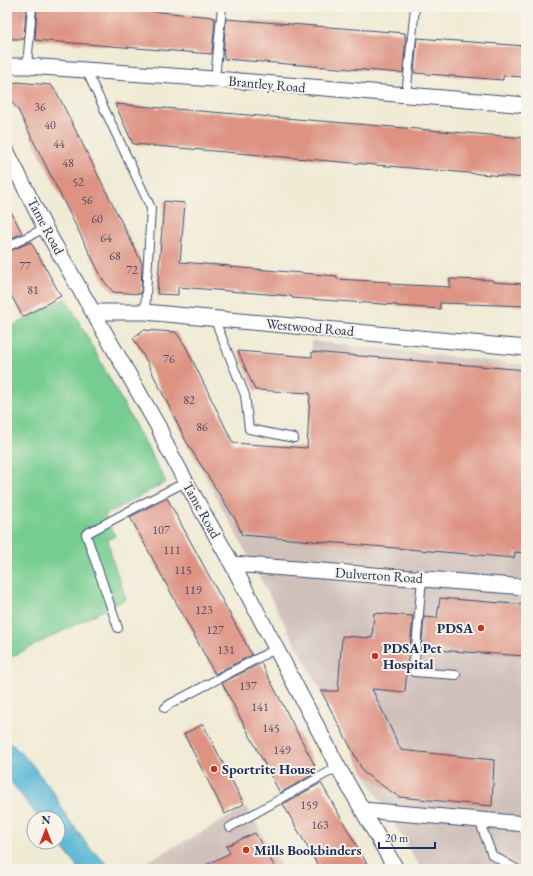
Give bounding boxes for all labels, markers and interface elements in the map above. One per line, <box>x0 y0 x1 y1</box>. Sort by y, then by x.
street label: Brantley Road <box>228 72 307 96</box>
house number: 36 <box>34 99 46 115</box>
house number: 40 <box>44 117 56 133</box>
house number: 44 <box>53 136 65 152</box>
house number: 48 <box>62 155 74 171</box>
house number: 52 <box>72 174 84 190</box>
house number: 56 <box>81 192 93 208</box>
street label: Tame Road <box>24 194 69 258</box>
house number: 60 <box>91 211 103 227</box>
house number: 64 <box>100 230 112 246</box>
house number: 68 <box>109 248 121 264</box>
house number: 77 <box>19 258 31 274</box>
house number: 72 <box>126 262 138 278</box>
house number: 81 <box>27 282 39 298</box>
street label: Westwood Road <box>265 314 356 340</box>
house number: 76 <box>163 351 175 367</box>
house number: 82 <box>183 392 195 408</box>
house number: 86 <box>196 419 208 435</box>
street label: Tame Road <box>179 479 225 542</box>
house number: 107 <box>152 522 170 538</box>
house number: 111 <box>163 542 181 558</box>
house number: 115 <box>174 562 192 578</box>
street label: Dulverton Road <box>334 563 424 587</box>
house number: 119 <box>184 582 202 598</box>
house number: 123 <box>195 602 213 618</box>
place label: PDSA <box>437 619 474 637</box>
house number: 127 <box>206 622 224 638</box>
marker: PDSA <box>476 623 486 633</box>
place label: PDSA Pet Hospital <box>383 639 442 673</box>
house number: 131 <box>217 642 235 658</box>
marker: PDSA Pet Hospital <box>370 651 380 661</box>
house number: 137 <box>239 678 257 694</box>
house number: 141 <box>251 699 269 715</box>
house number: 145 <box>262 720 280 736</box>
house number: 149 <box>273 742 291 758</box>
place label: Sportrite House <box>222 760 316 778</box>
marker: Sportrite House <box>209 764 219 774</box>
house number: 159 <box>300 797 318 813</box>
north arrow <box>26 810 66 850</box>
text: N <box>42 813 51 827</box>
house number: 163 <box>311 817 329 833</box>
scale bar <box>379 824 435 850</box>
text: 20 m <box>385 830 409 846</box>
place label: Mills Bookbinders <box>254 841 361 859</box>
marker: Mills Bookbinders <box>241 845 251 855</box>

